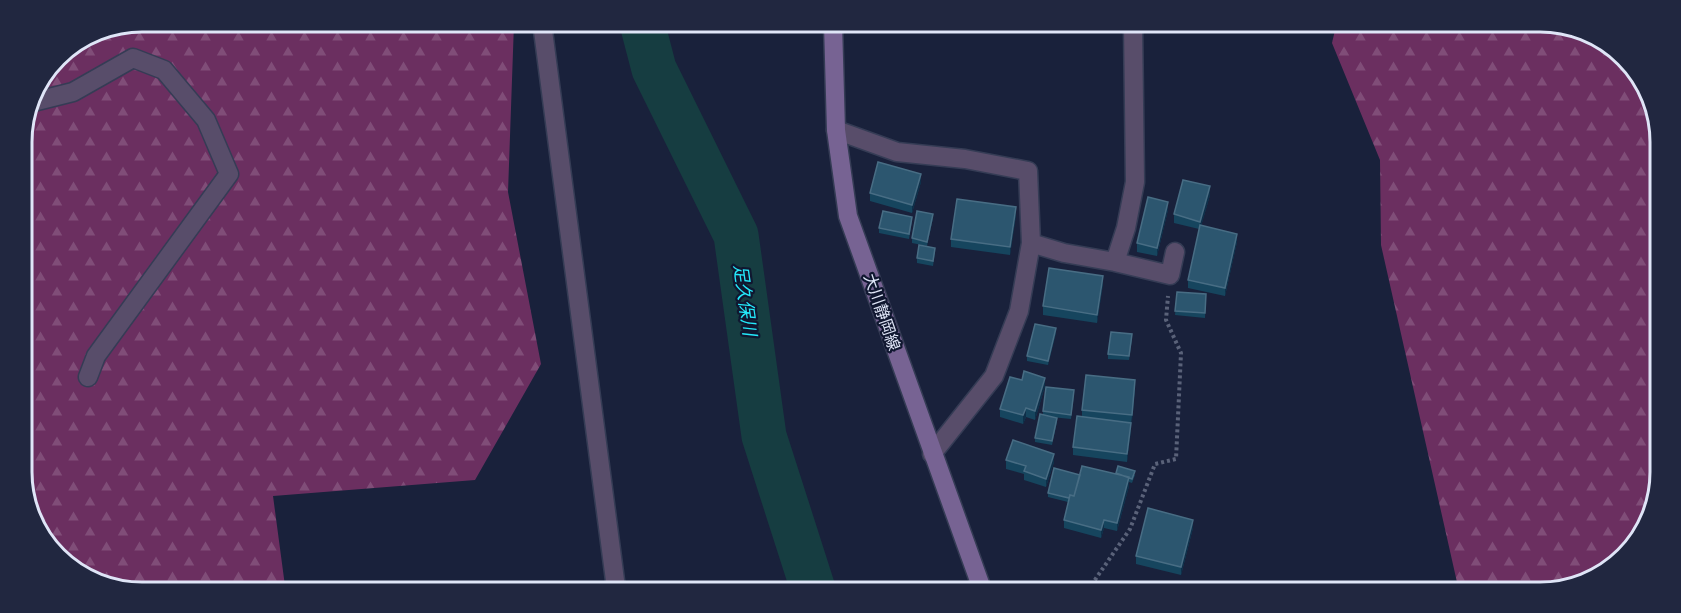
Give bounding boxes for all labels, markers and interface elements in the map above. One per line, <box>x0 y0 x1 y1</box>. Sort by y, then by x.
water label: 足久保川 <box>728 263 762 339</box>
street label: 大川静岡線 <box>859 271 905 353</box>

